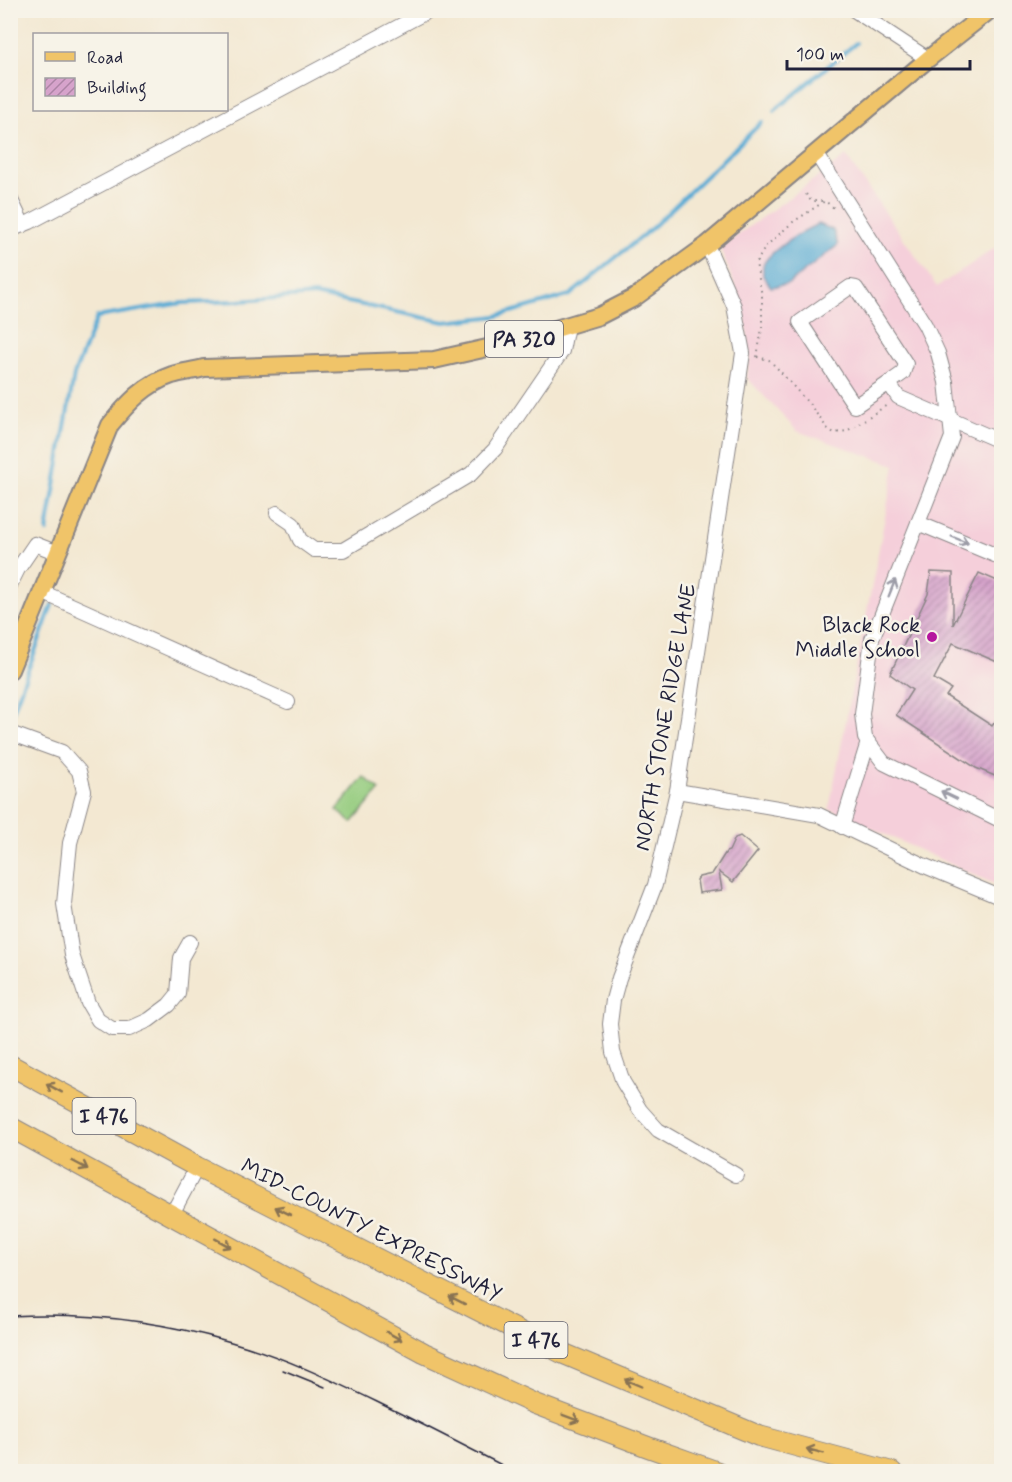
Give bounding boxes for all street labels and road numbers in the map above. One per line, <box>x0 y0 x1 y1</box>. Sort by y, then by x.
road number: PA 320 <box>485 321 563 357</box>
street label: NORTH STONE RIDGE LANE <box>629 581 703 853</box>
road number: I 476 <box>72 1098 136 1134</box>
street label: MID-COUNTY EXPRESSWAY <box>236 1153 506 1309</box>
road number: I 476 <box>504 1322 568 1358</box>

